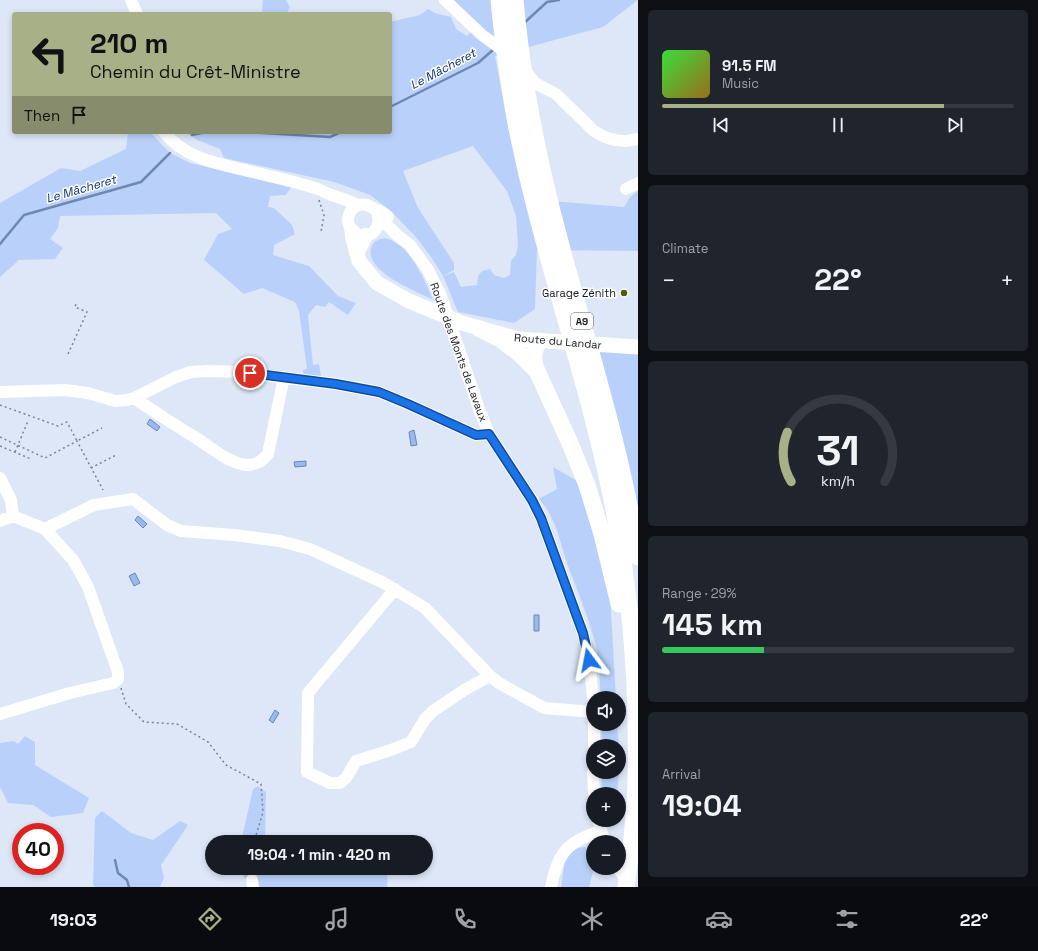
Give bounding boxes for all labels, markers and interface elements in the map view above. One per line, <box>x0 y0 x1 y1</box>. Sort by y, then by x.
text: 210 m <box>90 25 168 61</box>
icon: left <box>24 28 76 80</box>
water label: Le Mâcheret <box>407 44 480 93</box>
text: 91.5 FM <box>722 56 777 75</box>
text: Chemin du Crêt-Ministre <box>90 60 301 83</box>
text: Music <box>722 75 759 92</box>
icon: arrive <box>68 104 90 126</box>
text: Then <box>24 106 60 125</box>
icon: previous <box>710 114 732 136</box>
icon: pause <box>827 114 849 136</box>
icon: next <box>944 114 966 136</box>
water label: Le Mâcheret <box>44 171 119 207</box>
text: Climate <box>662 240 708 257</box>
text: 22° <box>814 260 862 299</box>
text: − <box>662 266 676 294</box>
text: + <box>1000 266 1014 294</box>
street label: Route des Monts de Lavaux <box>427 280 491 424</box>
place label: Garage Zénith <box>542 286 616 300</box>
marker: Garage Zénith <box>619 288 629 298</box>
road number: A9 <box>571 313 593 329</box>
street label: Route du Landar <box>514 330 602 352</box>
pin <box>233 356 267 390</box>
icon: arrive <box>239 362 261 384</box>
text: 31 <box>816 423 860 476</box>
text: km/h <box>821 471 855 489</box>
text: Range · 29% <box>662 585 737 602</box>
text: 145 km <box>662 605 763 644</box>
position arrow <box>568 639 610 681</box>
map controls <box>586 691 626 875</box>
button: sound <box>586 691 626 731</box>
button: layers <box>586 739 626 779</box>
text: Arrival <box>662 766 701 783</box>
text: 19:04 <box>662 786 742 825</box>
button: + <box>586 787 626 827</box>
speed limit sign: 40 <box>12 823 64 875</box>
button: − <box>586 835 626 875</box>
text: 19:04 · 1 min · 420 m <box>248 845 390 864</box>
icon: directions <box>196 905 224 933</box>
icon: music <box>323 905 351 933</box>
icon: phone <box>451 905 479 933</box>
icon: climate <box>578 905 606 933</box>
icon: car <box>705 905 733 933</box>
icon: filters <box>833 905 861 933</box>
text: 19:03 <box>50 908 97 931</box>
text: 22° <box>960 908 988 931</box>

